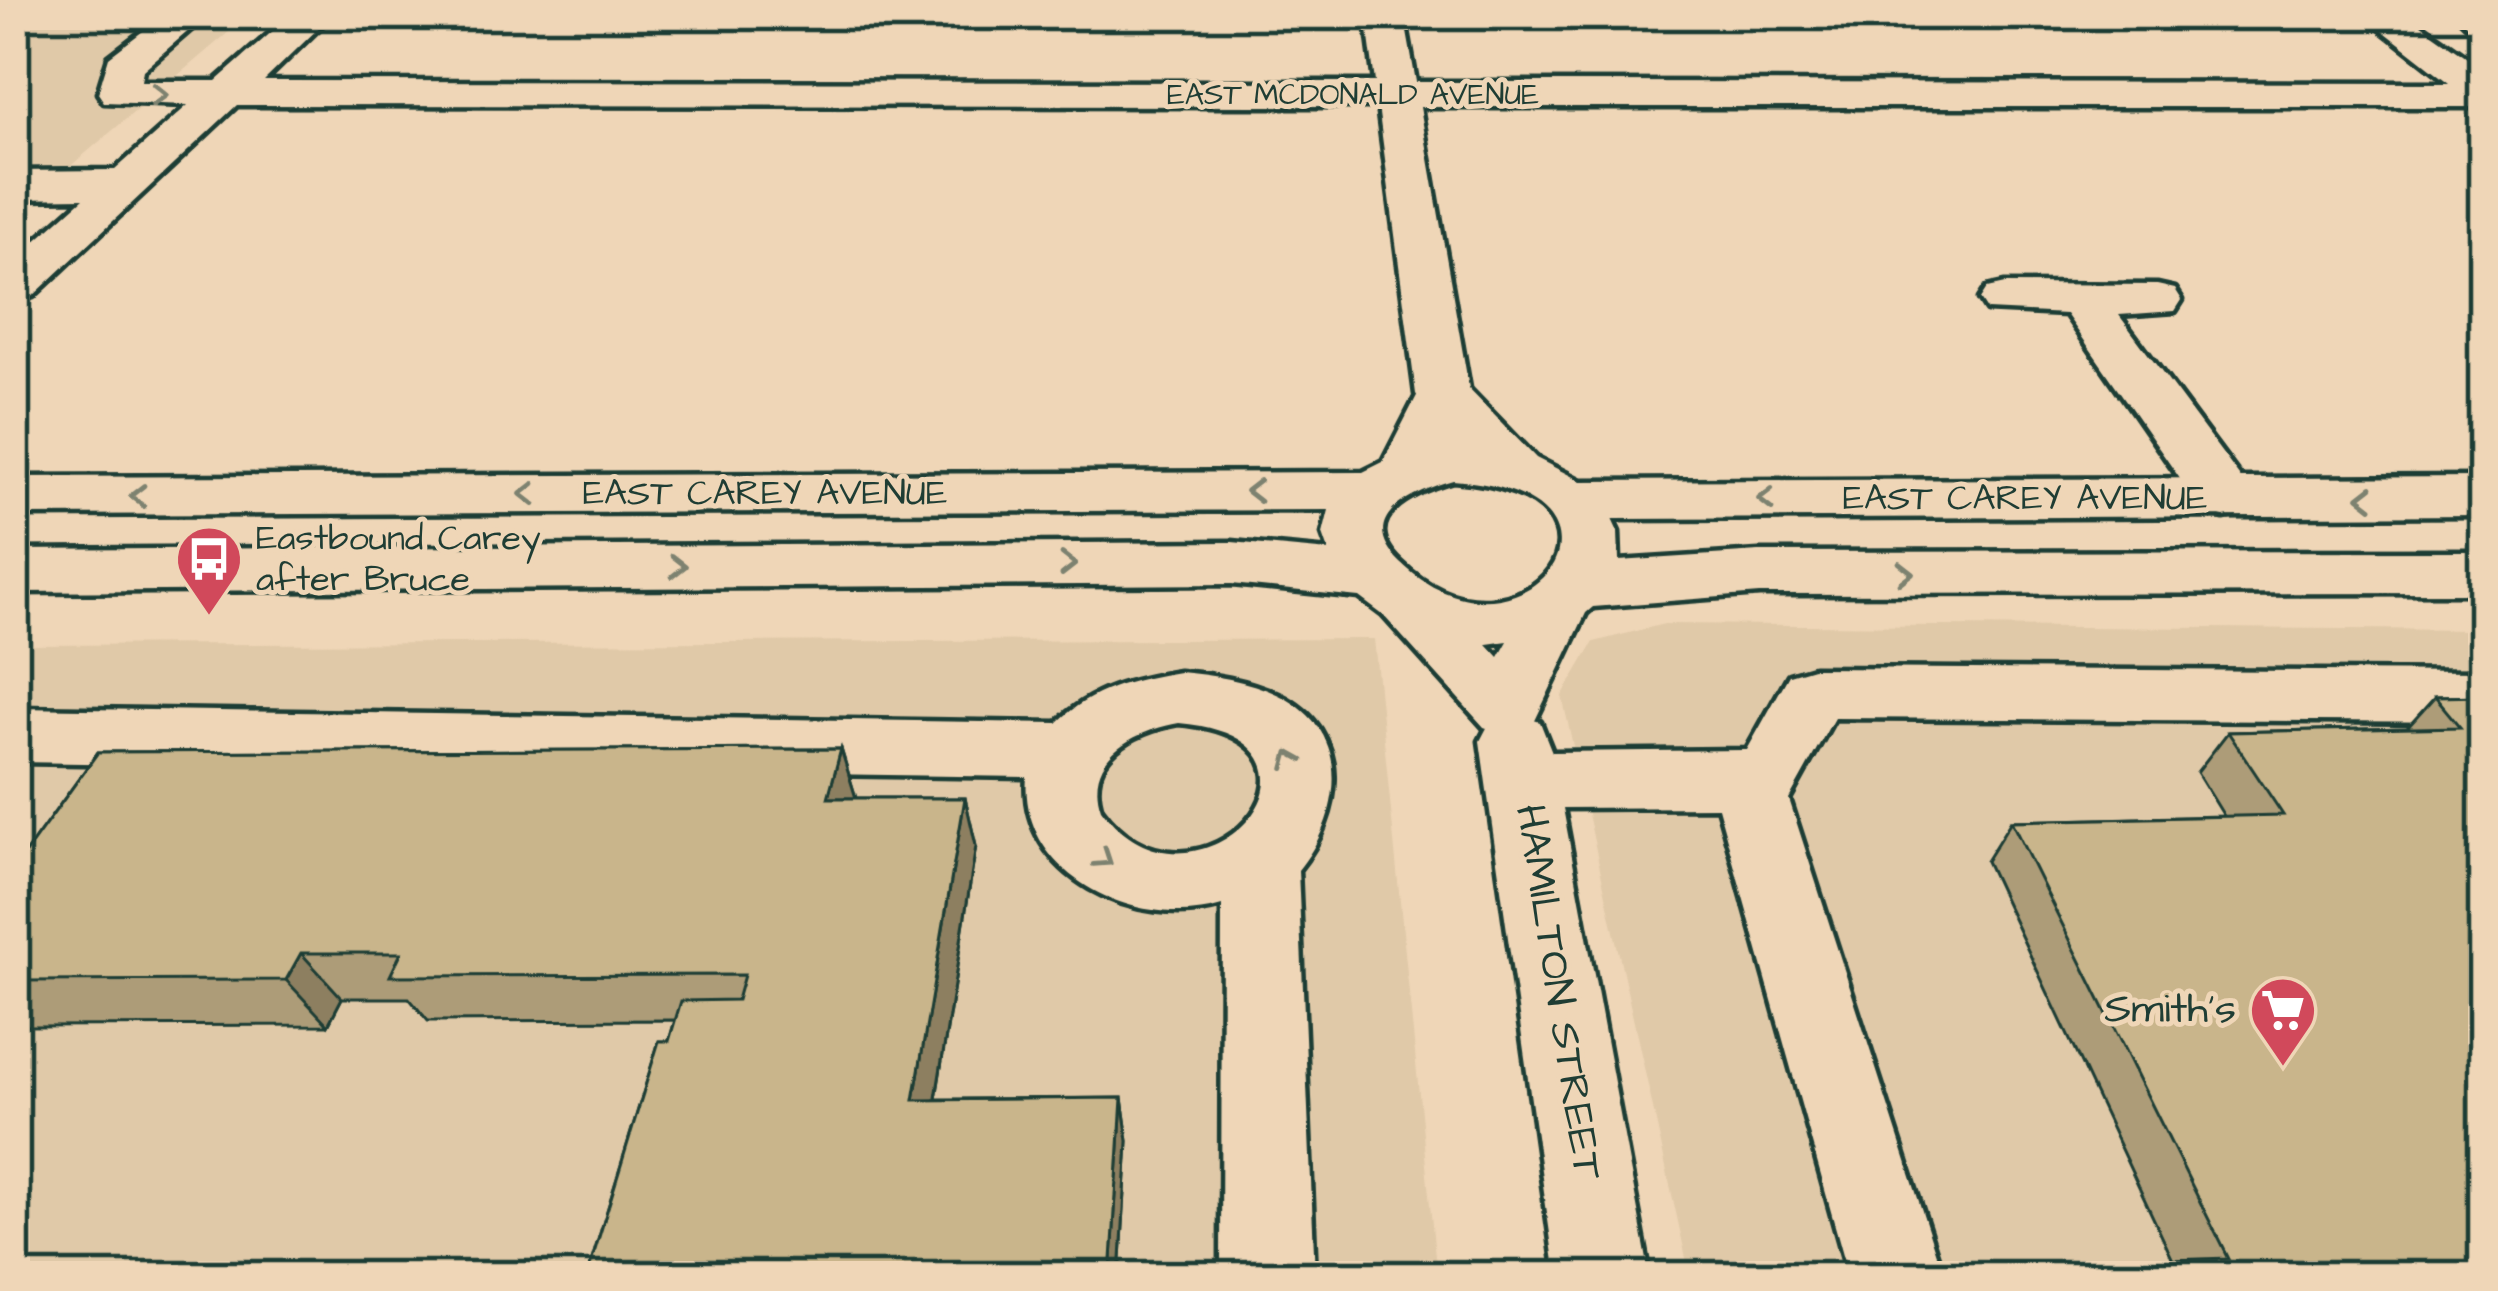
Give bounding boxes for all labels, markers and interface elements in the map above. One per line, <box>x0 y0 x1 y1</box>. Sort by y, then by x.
street label: EAST MCDONALD AVENUE <box>1167 74 1539 116</box>
one-way arrow <box>150 81 169 107</box>
street label: EAST CAREY AVENUE <box>583 468 947 519</box>
street label: EAST CAREY AVENUE <box>1843 473 2207 524</box>
one-way arrow <box>1244 478 1262 504</box>
one-way arrow <box>518 481 536 507</box>
one-way arrow <box>128 483 146 509</box>
one-way arrow <box>2356 484 2374 510</box>
one-way arrow <box>1756 486 1774 512</box>
place label: Eastbound Carey after Bruce <box>256 513 541 605</box>
bus stop icon: Eastbound Carey after Bruce <box>174 524 244 618</box>
one-way arrow <box>1060 551 1078 577</box>
one-way arrow <box>669 554 688 580</box>
one-way arrow <box>1897 560 1915 586</box>
one-way arrow <box>1281 750 1305 771</box>
street label: HAMILTON STREET <box>1500 800 1616 1184</box>
one-way arrow <box>1091 844 1113 866</box>
supermarket icon: Smith's <box>2248 975 2318 1069</box>
place label: Smith's <box>2104 981 2236 1039</box>

